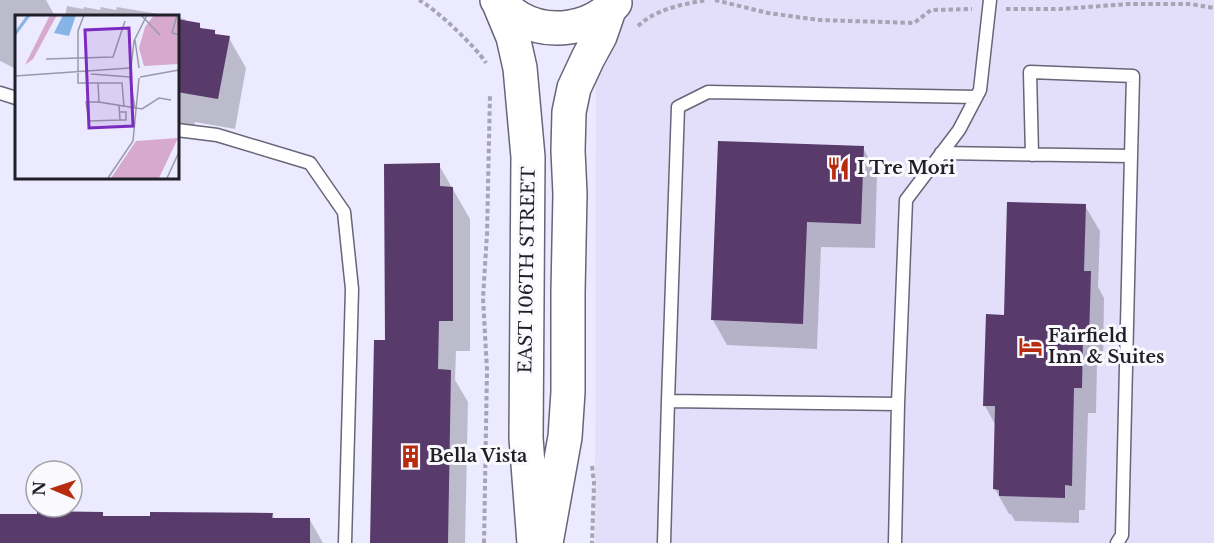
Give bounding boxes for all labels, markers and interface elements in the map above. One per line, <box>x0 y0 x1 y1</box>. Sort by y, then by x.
inset map <box>15 15 178 178</box>
restaurant icon: I Tre Mori <box>826 155 852 181</box>
place label: I Tre Mori <box>857 157 956 179</box>
street label: EAST 106TH STREET <box>514 166 540 374</box>
place label: Fairfield Inn & Suites <box>1048 325 1164 368</box>
hotel icon: Fairfield Inn & Suites <box>1017 333 1043 359</box>
building icon: Bella Vista <box>398 443 424 469</box>
place label: Bella Vista <box>429 445 528 467</box>
north arrow <box>24 459 84 519</box>
text: N <box>29 481 49 496</box>

